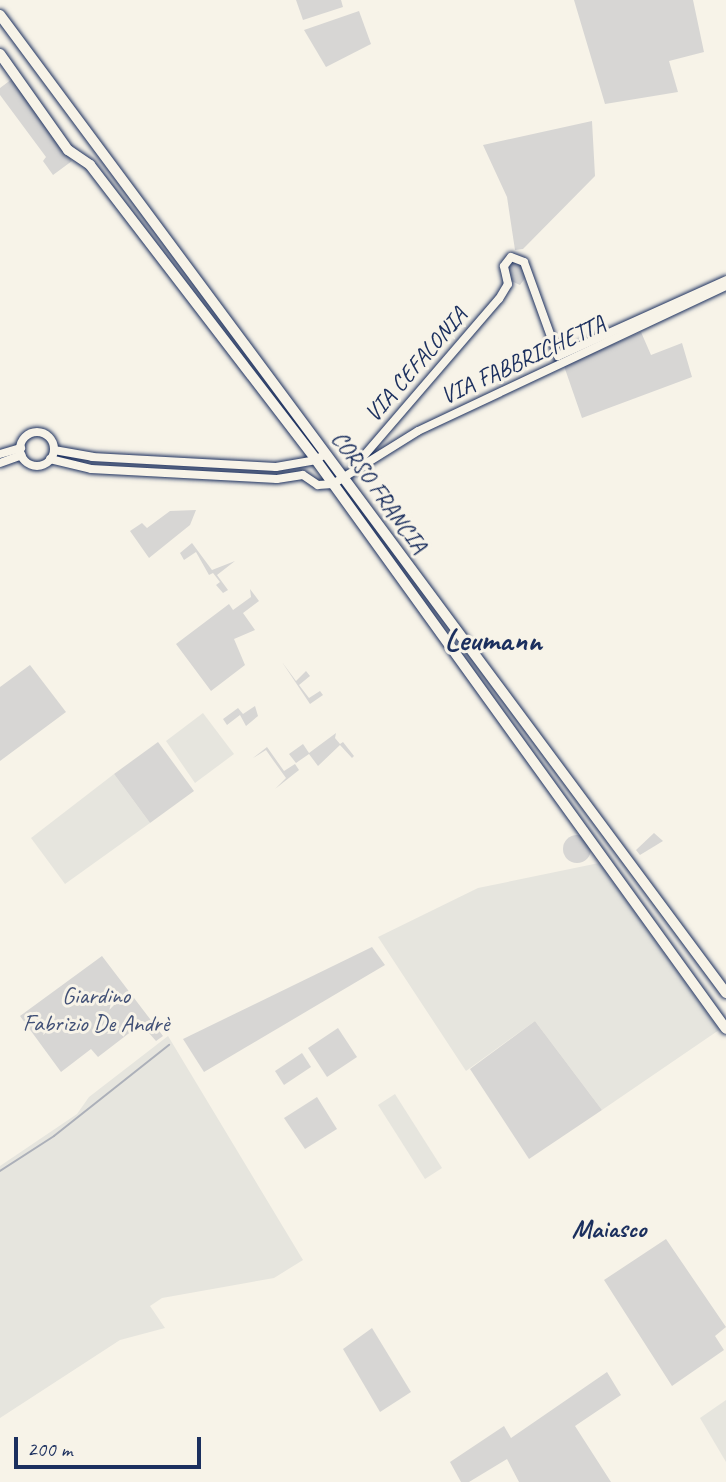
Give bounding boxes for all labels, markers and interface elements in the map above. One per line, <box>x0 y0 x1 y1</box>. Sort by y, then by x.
street label: VIA CEFALONIA <box>358 302 474 428</box>
street label: VIA FABBRICHETTA <box>436 309 610 411</box>
street label: CORSO FRANCIA <box>325 425 433 559</box>
district label: Leumann <box>444 621 542 659</box>
park label: Giardino Fabrizio De Andrè <box>23 982 169 1038</box>
district label: Maiasco <box>572 1213 646 1245</box>
scale bar <box>18 1422 205 1466</box>
text: 200 m <box>27 1436 72 1462</box>

